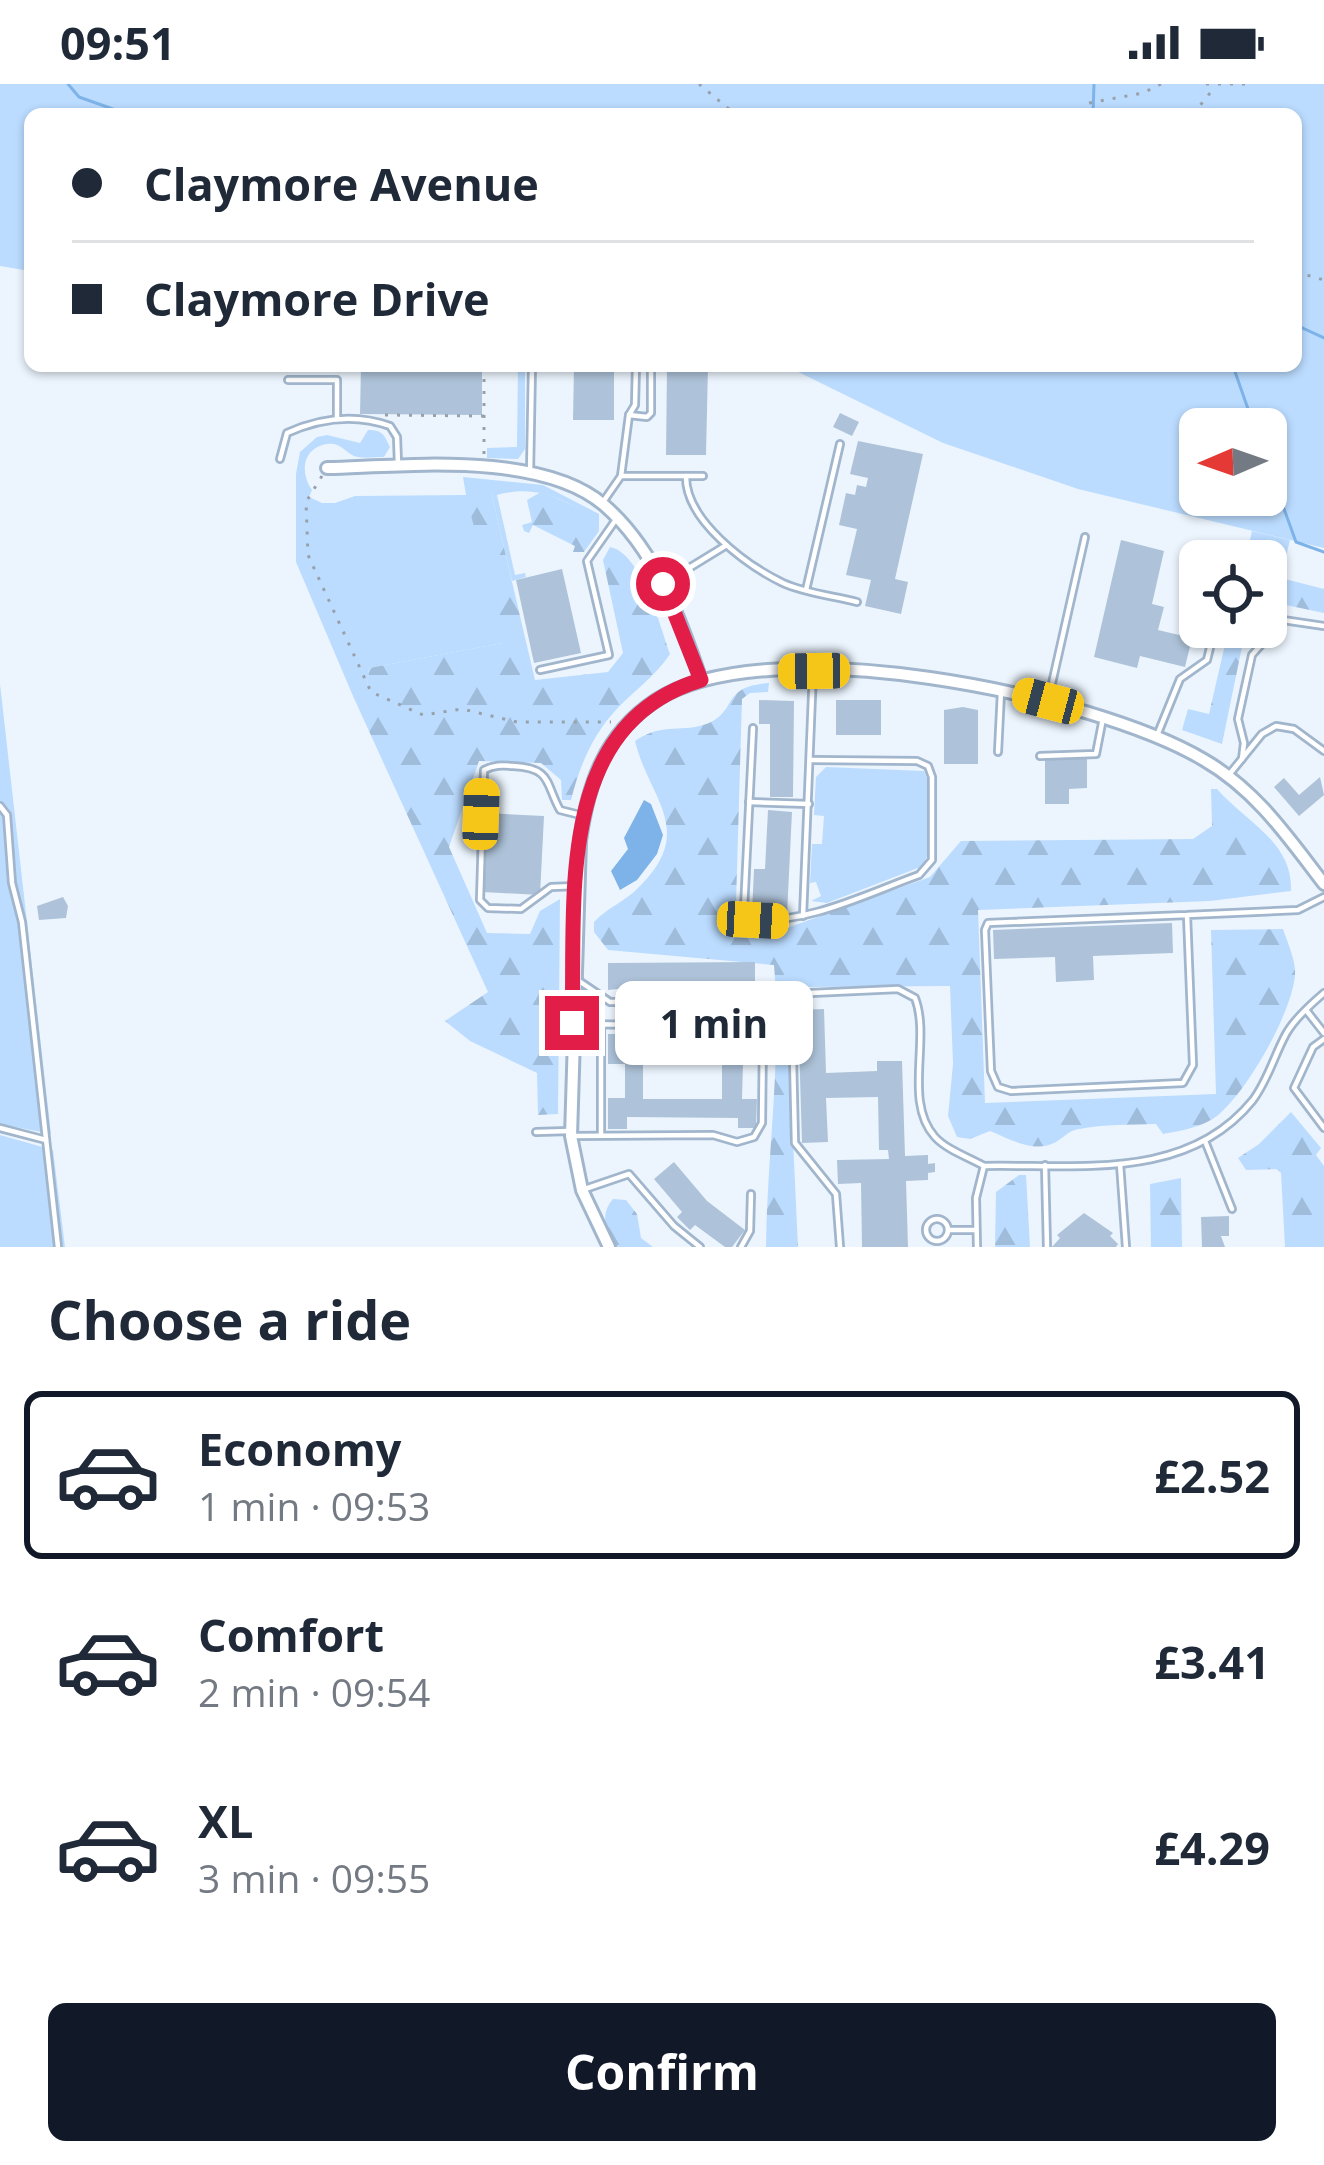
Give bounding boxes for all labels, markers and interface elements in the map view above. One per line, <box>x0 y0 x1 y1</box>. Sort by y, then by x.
text: 09:51 <box>60 12 176 73</box>
text: Claymore Avenue <box>144 153 539 214</box>
text: Claymore Drive <box>144 268 490 329</box>
north arrow <box>1179 408 1287 516</box>
map controls <box>1179 408 1287 648</box>
button: locate <box>1179 540 1287 648</box>
route start <box>636 557 690 611</box>
car <box>778 652 850 690</box>
car <box>1009 674 1087 728</box>
car <box>462 777 500 851</box>
car <box>716 900 790 940</box>
callout: 1 min <box>614 981 812 1065</box>
route end <box>545 996 599 1050</box>
text: 1 min <box>660 996 768 1049</box>
text: Choose a ride <box>48 1282 411 1356</box>
text: Economy <box>198 1418 401 1479</box>
icon: car <box>54 1421 162 1529</box>
text: £2.52 <box>1154 1445 1270 1506</box>
text: 1 min · 09:53 <box>198 1479 430 1532</box>
text: Comfort <box>198 1604 384 1665</box>
icon: car <box>54 1607 162 1715</box>
text: £3.41 <box>1154 1631 1270 1692</box>
text: 2 min · 09:54 <box>198 1665 430 1718</box>
text: XL <box>198 1790 253 1851</box>
icon: car <box>54 1793 162 1901</box>
text: £4.29 <box>1154 1817 1270 1878</box>
text: 3 min · 09:55 <box>198 1851 430 1904</box>
button: Confirm <box>48 2003 1276 2141</box>

